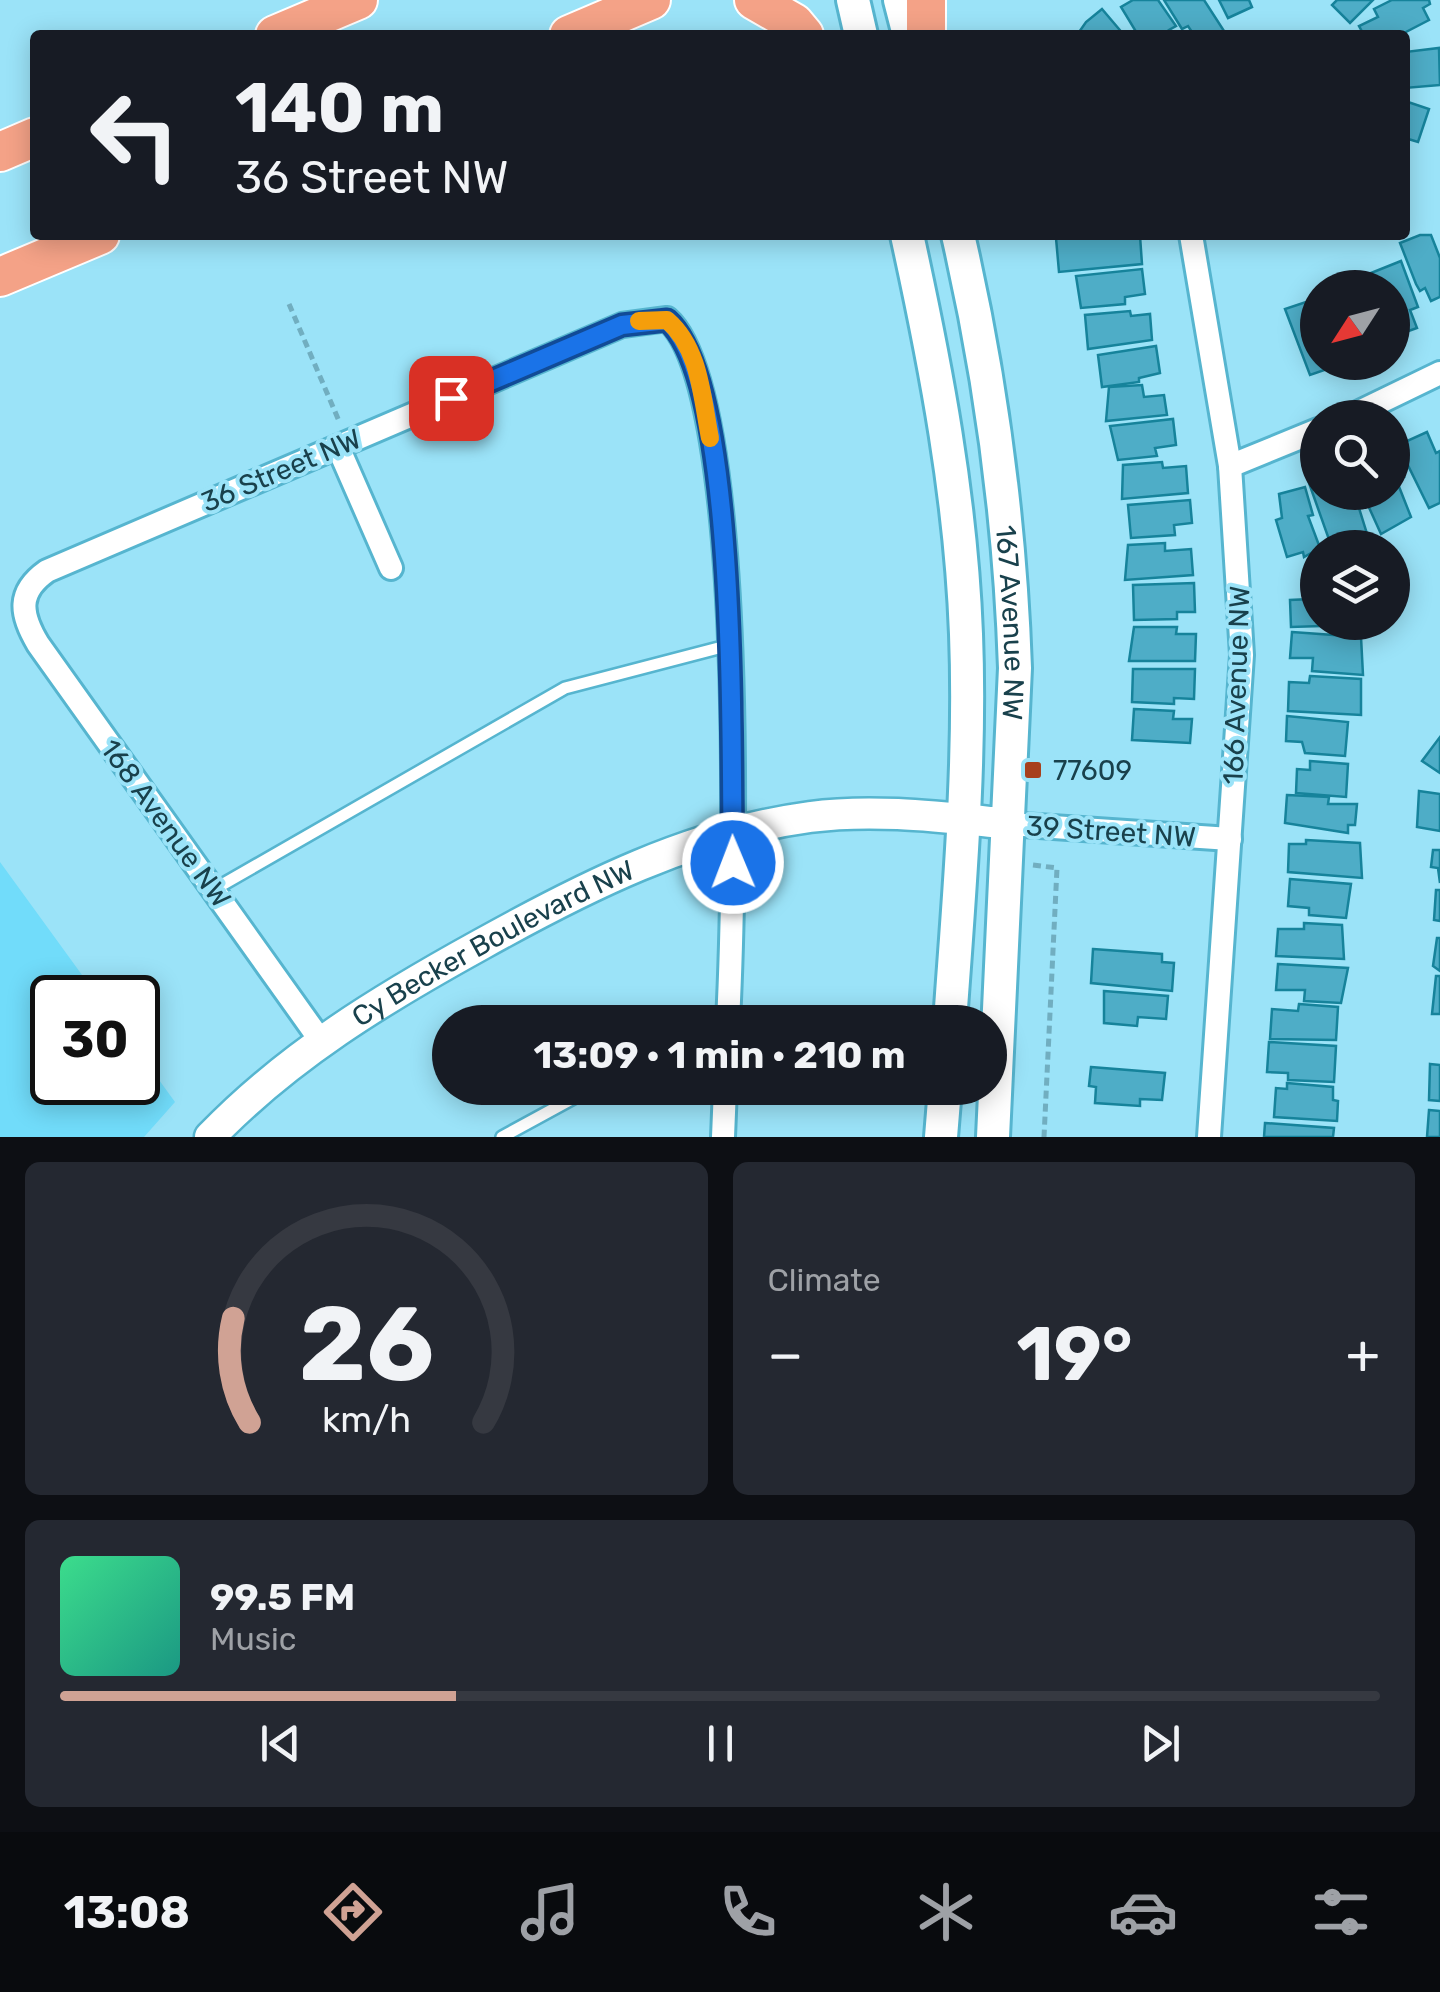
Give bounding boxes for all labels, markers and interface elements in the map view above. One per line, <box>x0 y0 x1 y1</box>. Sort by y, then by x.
text: 140 m <box>235 67 444 150</box>
icon: left <box>70 70 200 200</box>
text: 36 Street NW <box>235 151 509 204</box>
north arrow <box>1300 270 1410 380</box>
map controls <box>1300 270 1410 640</box>
pin <box>409 356 494 441</box>
icon: arrive <box>424 371 479 426</box>
button: search <box>1300 400 1410 510</box>
street label: 36 Street NW <box>196 422 366 519</box>
street label: 167 Avenue NW <box>989 524 1031 721</box>
button: layers <box>1300 530 1410 640</box>
street label: 166 Avenue NW <box>1217 585 1256 785</box>
street label: 168 Avenue NW <box>94 733 238 914</box>
place label: 77609 <box>1053 754 1132 787</box>
marker: 77609 <box>1022 759 1044 781</box>
street label: 39 Street NW <box>1025 809 1197 854</box>
position arrow <box>681 811 785 915</box>
street label: Cy Becker Boulevard NW <box>346 854 639 1034</box>
speed limit sign: 30 <box>30 975 160 1105</box>
text: 13:09 · 1 min · 210 m <box>533 1032 906 1078</box>
text: Climate <box>768 1261 881 1299</box>
text: 26 <box>299 1283 434 1406</box>
text: 19° <box>1016 1310 1133 1399</box>
text: − <box>768 1322 803 1387</box>
text: + <box>1346 1322 1380 1387</box>
text: km/h <box>322 1399 411 1441</box>
text: 99.5 FM <box>210 1574 355 1620</box>
text: Music <box>210 1620 296 1658</box>
icon: previous <box>253 1716 308 1771</box>
icon: pause <box>693 1716 748 1771</box>
icon: next <box>1133 1716 1188 1771</box>
icon: directions <box>318 1877 388 1947</box>
icon: music <box>515 1877 585 1947</box>
icon: phone <box>713 1877 783 1947</box>
icon: climate <box>911 1877 981 1947</box>
icon: car <box>1108 1877 1178 1947</box>
icon: filters <box>1306 1877 1376 1947</box>
text: 13:08 <box>64 1886 190 1939</box>

